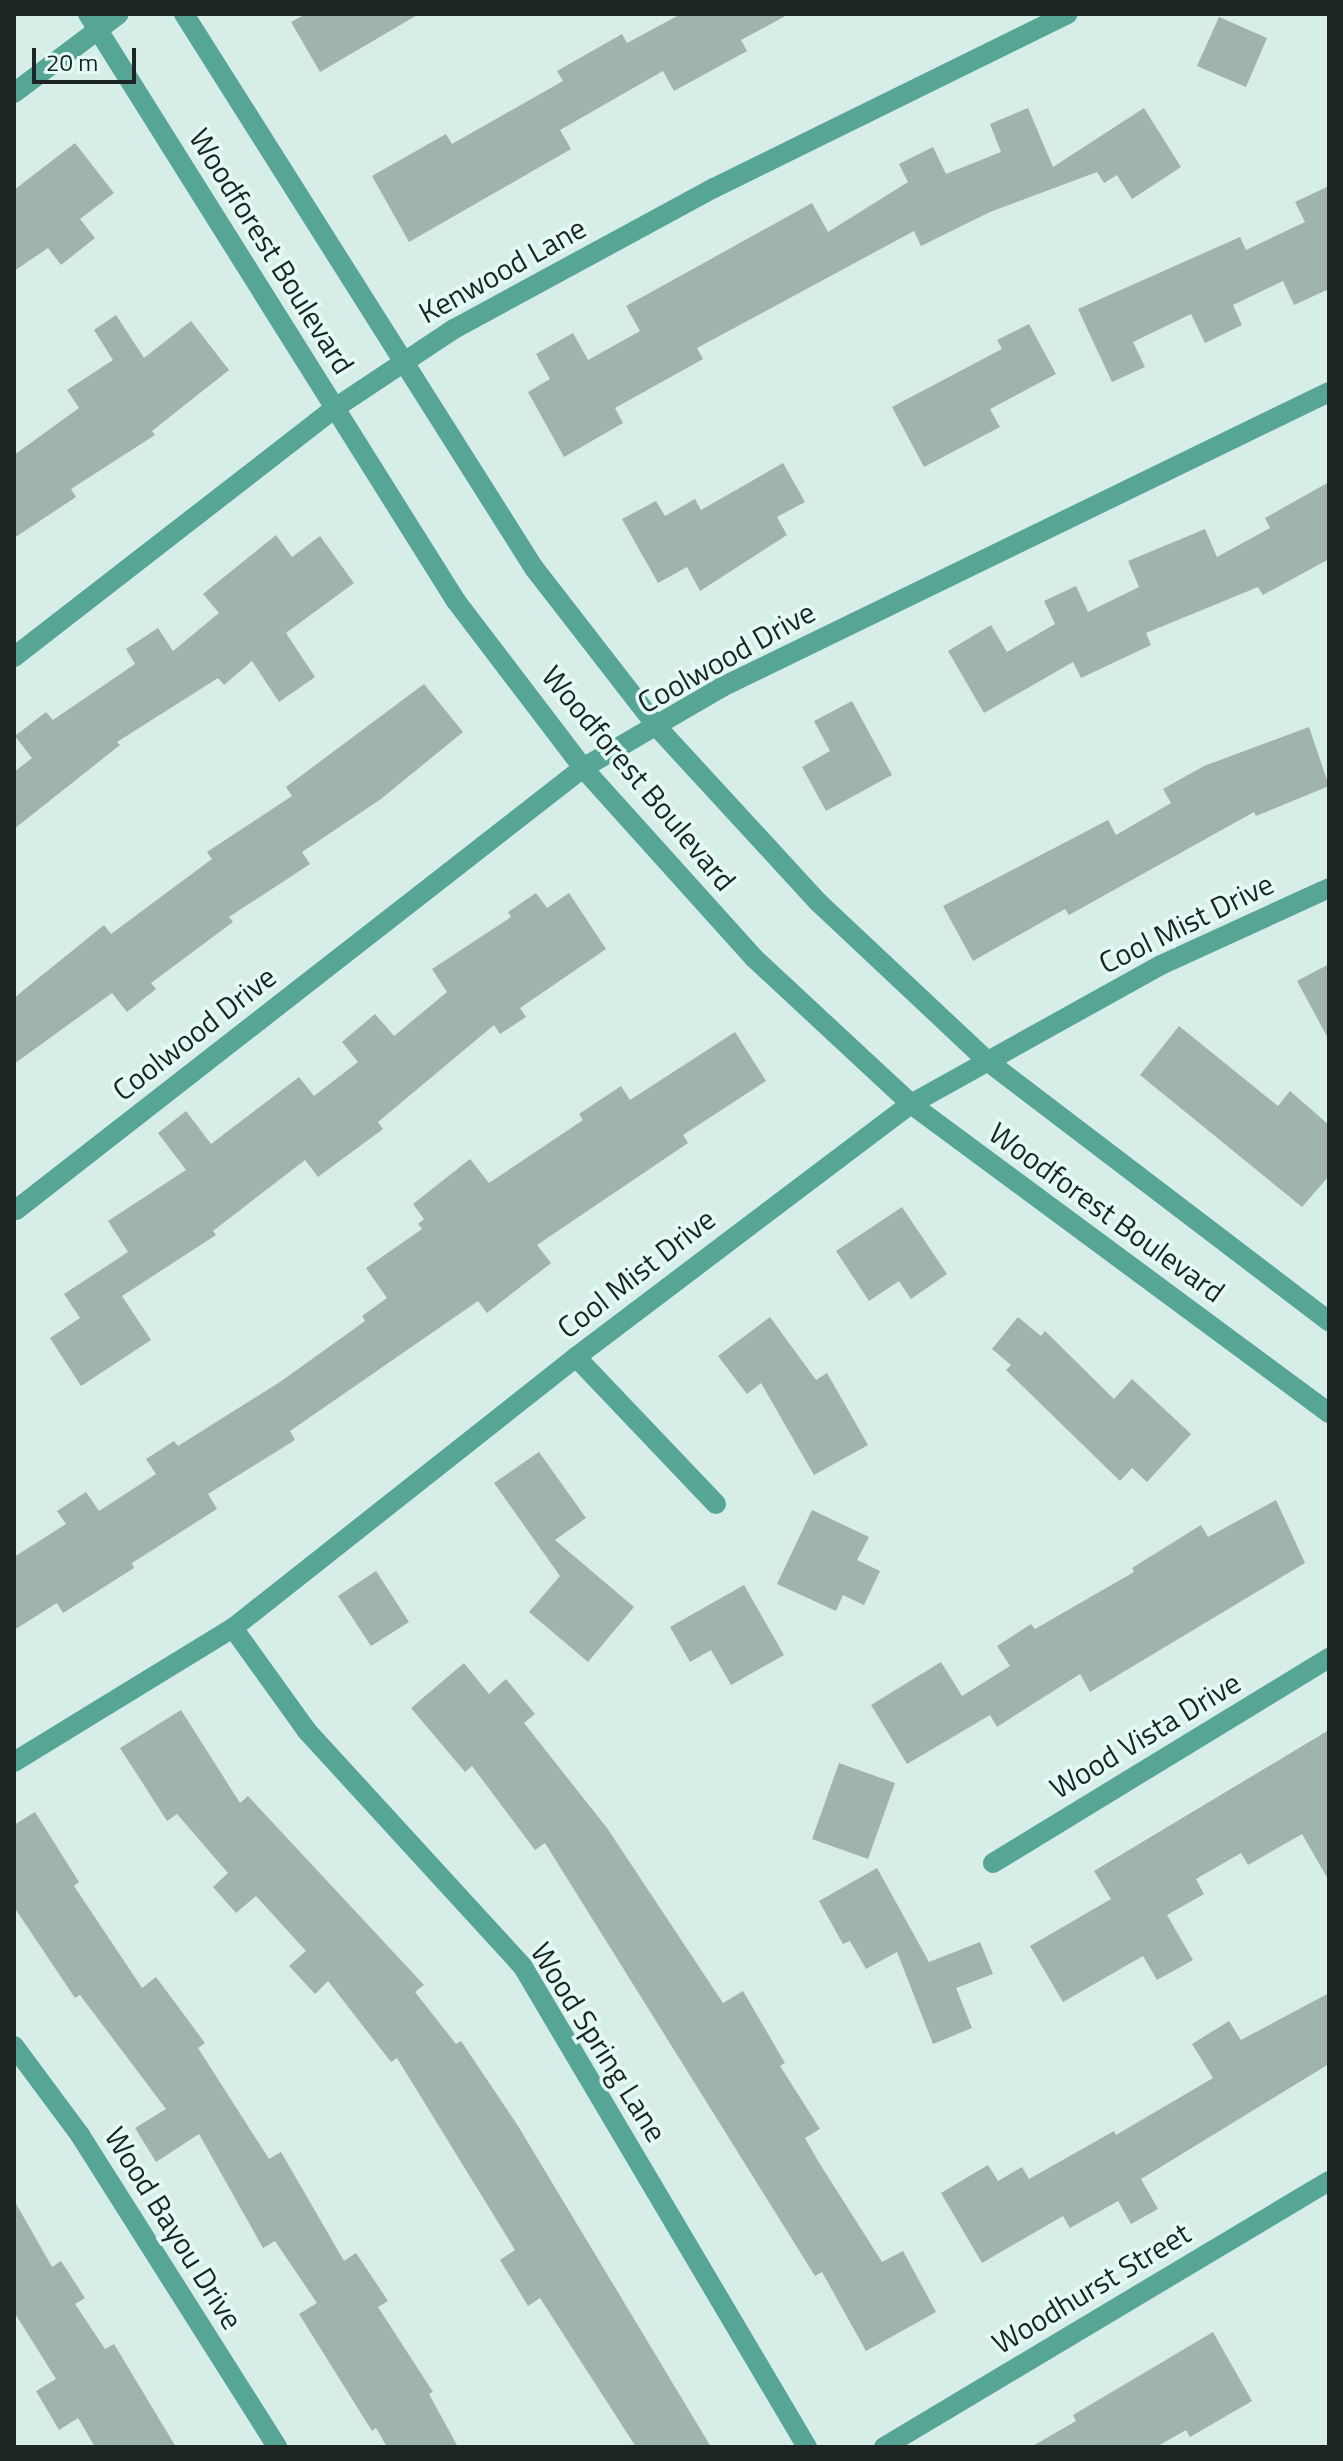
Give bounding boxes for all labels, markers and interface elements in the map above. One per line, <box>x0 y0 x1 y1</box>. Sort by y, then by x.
scale bar <box>36 32 140 82</box>
text: 20 m <box>46 44 98 80</box>
street label: Woodforest Boulevard <box>182 122 362 380</box>
street label: Kenwood Lane <box>412 209 592 331</box>
street label: Coolwood Drive <box>631 593 821 721</box>
street label: Woodforest Boulevard <box>534 658 744 898</box>
street label: Cool Mist Drive <box>1093 865 1279 981</box>
street label: Coolwood Drive <box>105 958 283 1108</box>
street label: Woodforest Boulevard <box>982 1114 1232 1310</box>
street label: Cool Mist Drive <box>550 1200 722 1346</box>
street label: Wood Vista Drive <box>1043 1664 1247 1806</box>
street label: Wood Spring Lane <box>523 1936 675 2148</box>
street label: Wood Bayou Drive <box>97 2120 251 2336</box>
street label: Woodhurst Street <box>986 2215 1196 2361</box>

